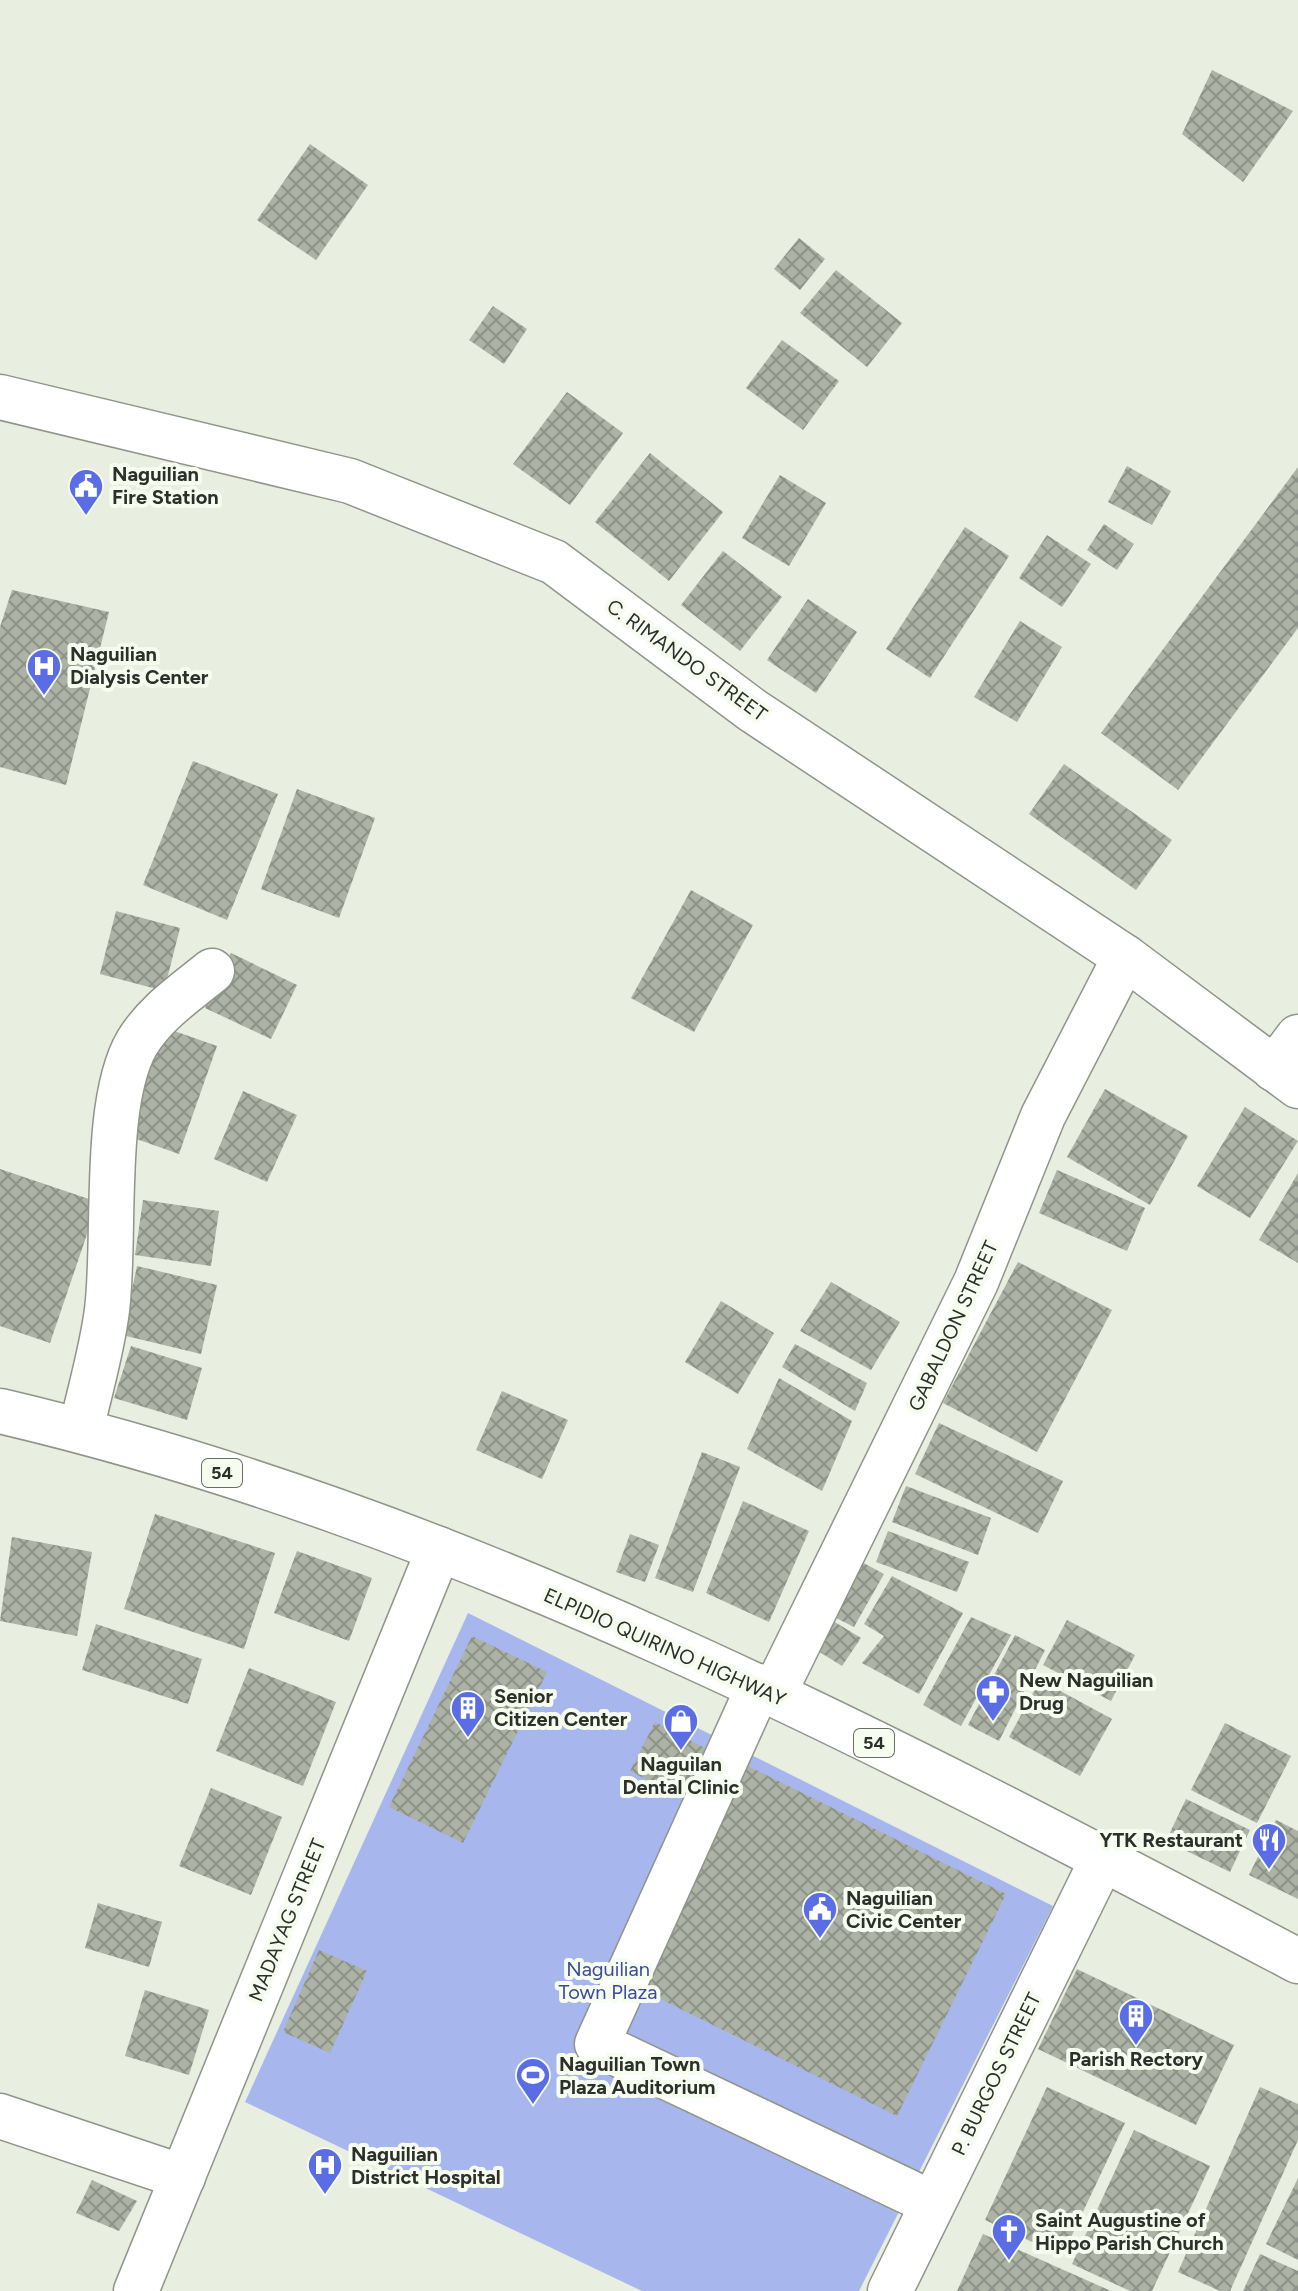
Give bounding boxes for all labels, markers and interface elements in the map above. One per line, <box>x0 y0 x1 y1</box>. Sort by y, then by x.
place label: Naguilian Fire Station <box>112 462 219 509</box>
public building icon: Naguilian Fire Station <box>67 467 105 517</box>
street label: C. RIMANDO STREET <box>602 594 772 726</box>
place label: Naguilian Dialysis Center <box>70 642 209 689</box>
hospital icon: Naguilian Dialysis Center <box>25 647 63 697</box>
street label: GABALDON STREET <box>903 1237 1003 1415</box>
road number: 54 <box>202 1459 242 1487</box>
street label: ELPIDIO QUIRINO HIGHWAY <box>540 1583 790 1711</box>
place label: New Naguilian Drug <box>1019 1668 1153 1715</box>
pharmacy icon: New Naguilian Drug <box>974 1673 1012 1723</box>
place label: Senior Citizen Center <box>494 1684 628 1731</box>
building icon: Senior Citizen Center <box>449 1689 487 1739</box>
shop icon: Naguilan Dental Clinic <box>662 1702 700 1752</box>
road number: 54 <box>854 1729 894 1757</box>
place label: Naguilan Dental Clinic <box>623 1752 739 1799</box>
restaurant icon: YTK Restaurant <box>1250 1821 1288 1871</box>
place label: YTK Restaurant <box>1099 1828 1243 1852</box>
street label: MADAYAG STREET <box>243 1835 331 2005</box>
place label: Naguilian Civic Center <box>846 1886 962 1933</box>
public building icon: Naguilian Civic Center <box>801 1890 839 1940</box>
park label: Naguilian Town Plaza <box>558 1957 658 2004</box>
street label: P. BURGOS STREET <box>946 1989 1046 2159</box>
building icon: Parish Rectory <box>1117 1997 1155 2047</box>
place label: Parish Rectory <box>1069 2047 1204 2071</box>
place label: Naguilian Town Plaza Auditorium <box>559 2052 715 2099</box>
sports icon: Naguilian Town Plaza Auditorium <box>514 2056 552 2106</box>
place label: Naguilian District Hospital <box>351 2142 501 2189</box>
hospital icon: Naguilian District Hospital <box>306 2146 344 2196</box>
place label: Saint Augustine of Hippo Parish Church <box>1035 2208 1224 2255</box>
church icon: Saint Augustine of Hippo Parish Church <box>990 2212 1028 2262</box>

